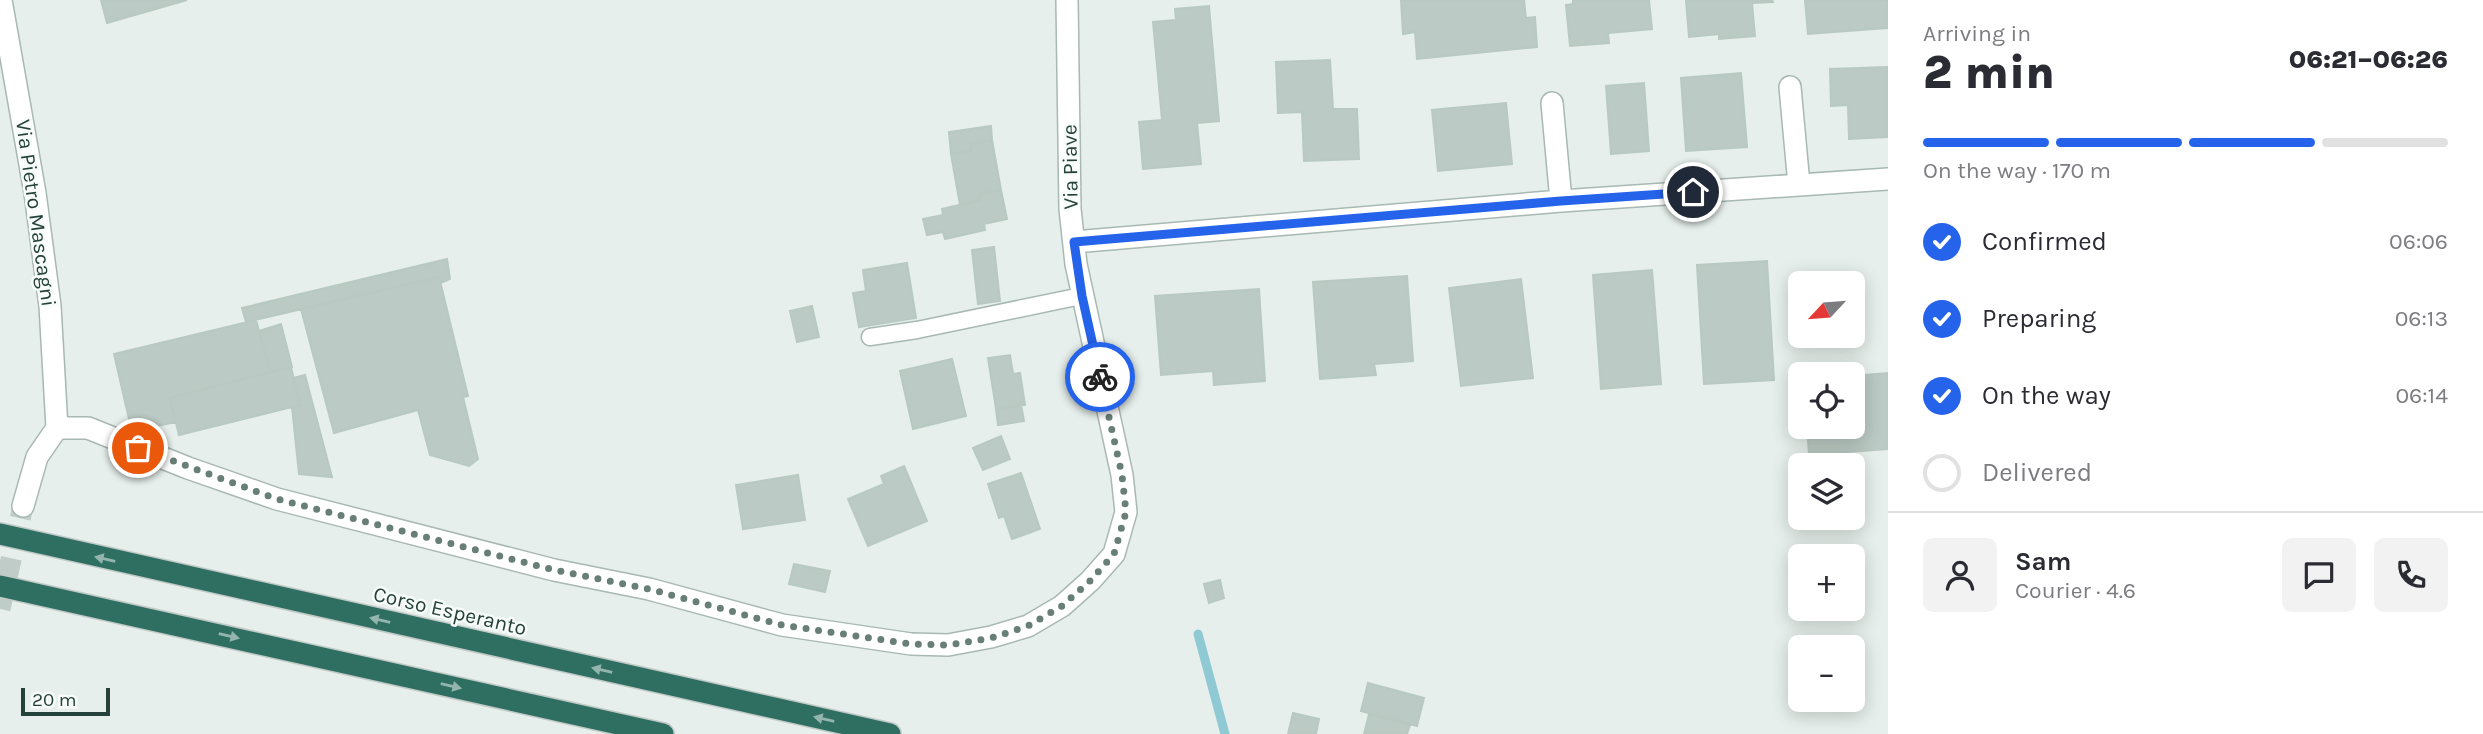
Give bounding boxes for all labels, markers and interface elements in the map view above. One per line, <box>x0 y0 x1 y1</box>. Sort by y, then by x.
text: Arriving in <box>1923 20 2031 47</box>
text: 06:21–06:26 <box>2289 44 2448 75</box>
text: 2 min <box>1923 46 2055 100</box>
street label: Via Pietro Mascagni <box>11 118 61 308</box>
street label: Via Piave <box>1057 124 1083 210</box>
text: On the way · 170 m <box>1923 157 2111 184</box>
pin <box>1663 162 1723 222</box>
icon: home <box>1674 173 1712 211</box>
icon: check <box>1923 223 1961 261</box>
text: Confirmed <box>1982 226 2107 257</box>
text: 06:06 <box>2389 228 2448 255</box>
north arrow <box>1788 271 1866 348</box>
map controls <box>1788 271 1865 712</box>
icon: check <box>1923 300 1961 338</box>
text: Preparing <box>1982 303 2096 334</box>
text: 06:13 <box>2395 305 2448 332</box>
courier <box>1065 342 1135 412</box>
icon: bike <box>1081 358 1119 396</box>
button: locate <box>1788 362 1865 439</box>
icon: check <box>1923 377 1961 415</box>
text: On the way <box>1982 380 2111 411</box>
text: 06:14 <box>2395 382 2448 409</box>
pin <box>108 418 168 478</box>
icon: bag <box>119 429 157 467</box>
button: layers <box>1788 453 1865 530</box>
text: Delivered <box>1982 457 2092 488</box>
button: person <box>1923 538 1997 612</box>
button: chat <box>2282 538 2356 612</box>
button: phone <box>2374 538 2448 612</box>
button: + <box>1788 544 1865 621</box>
text: Sam <box>2015 546 2071 577</box>
one-way arrow <box>94 553 116 564</box>
text: Courier · 4.6 <box>2015 577 2136 604</box>
street label: Corso Esperanto <box>371 582 529 640</box>
one-way arrow <box>369 615 391 626</box>
one-way arrow <box>218 631 240 642</box>
button: − <box>1788 635 1865 712</box>
one-way arrow <box>591 664 613 675</box>
one-way arrow <box>440 681 462 692</box>
scale bar <box>21 685 110 717</box>
text: 20 m <box>32 689 77 711</box>
one-way arrow <box>813 714 835 725</box>

